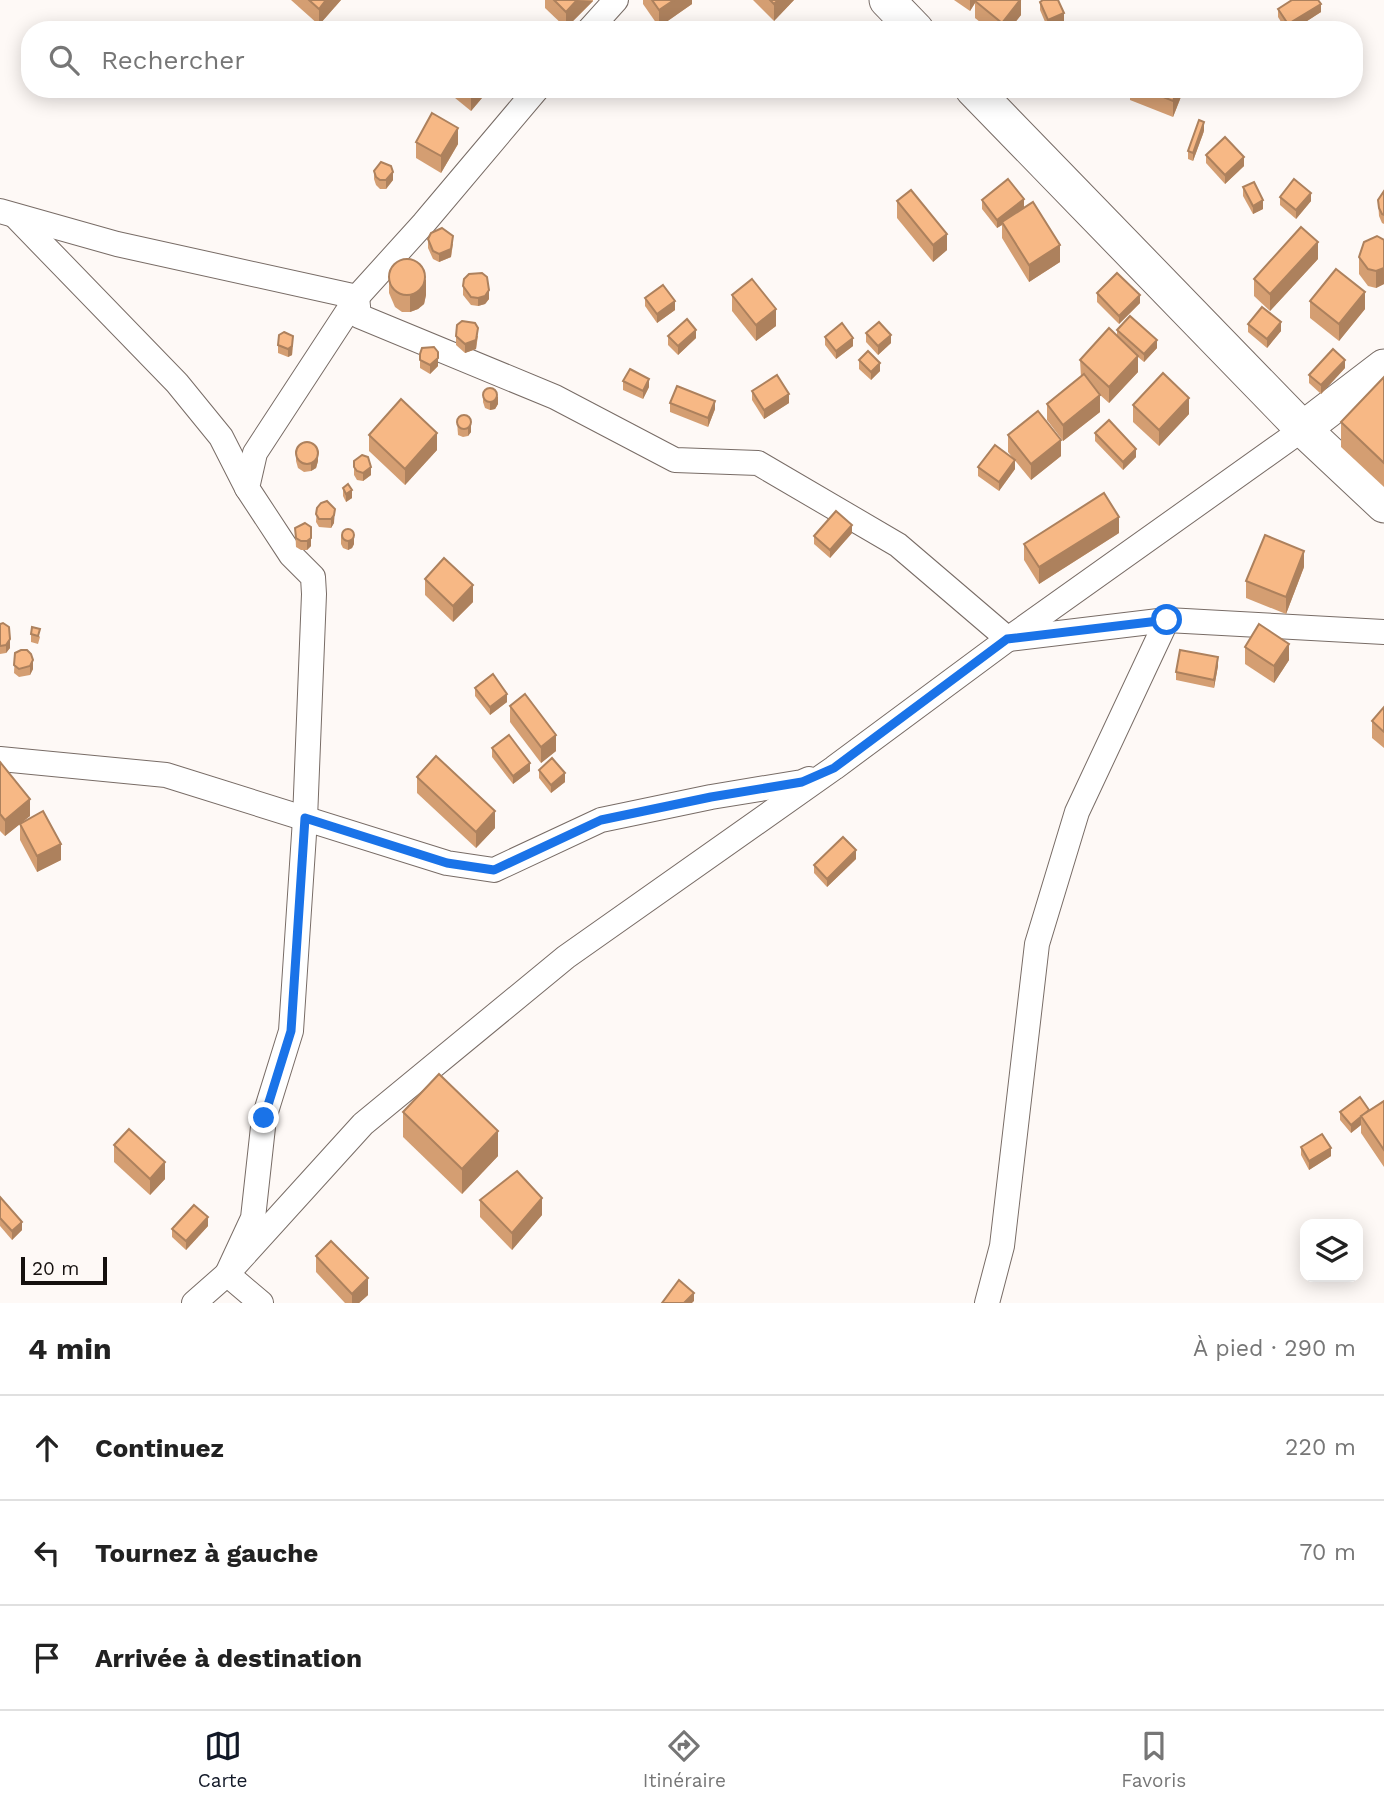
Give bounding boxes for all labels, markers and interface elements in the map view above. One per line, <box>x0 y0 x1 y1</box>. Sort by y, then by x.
search box <box>21 21 1363 98</box>
icon: search <box>45 41 83 79</box>
text: Rechercher <box>101 45 245 75</box>
route start <box>1151 604 1182 635</box>
route end <box>248 1102 279 1133</box>
map controls <box>1300 1219 1363 1282</box>
button: layers <box>1300 1219 1363 1282</box>
scale bar <box>21 1254 107 1286</box>
text: 20 m <box>32 1257 79 1280</box>
text: 4 min <box>28 1331 112 1366</box>
text: À pied · 290 m <box>1193 1335 1356 1362</box>
icon: ahead <box>28 1429 66 1467</box>
text: Continuez <box>95 1433 224 1463</box>
text: 220 m <box>1285 1434 1356 1461</box>
icon: left <box>28 1534 66 1572</box>
text: Tournez à gauche <box>95 1538 318 1568</box>
text: 70 m <box>1299 1539 1356 1566</box>
icon: arrive <box>28 1639 66 1677</box>
text: Arrivée à destination <box>95 1643 362 1673</box>
tab: Carte <box>198 1727 248 1792</box>
tab: Itinéraire <box>643 1727 726 1792</box>
tab: Favoris <box>1121 1727 1186 1792</box>

